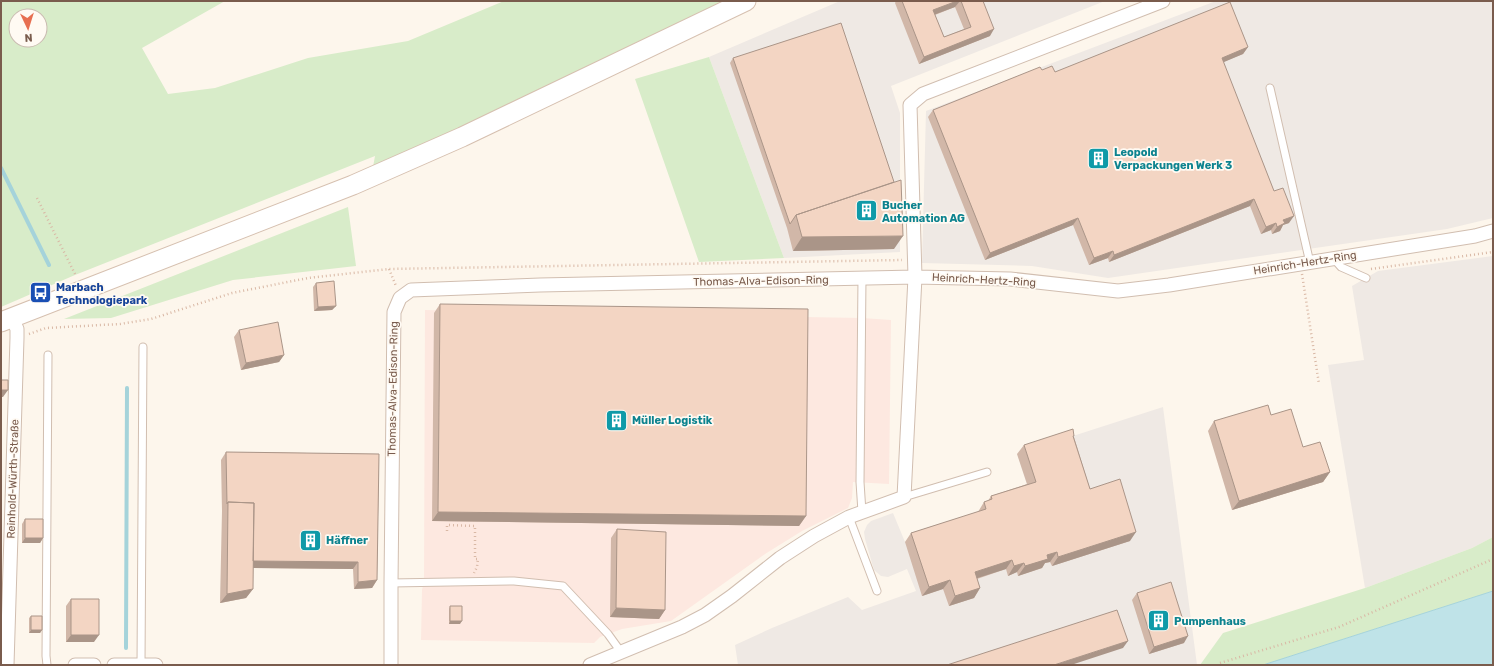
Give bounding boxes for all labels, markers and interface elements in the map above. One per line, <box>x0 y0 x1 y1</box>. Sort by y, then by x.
north arrow <box>8 8 48 48</box>
text: N <box>24 31 33 44</box>
building icon: Leopold Verpackungen Werk 3 <box>1086 145 1112 171</box>
place label: Leopold Verpackungen Werk 3 <box>1114 146 1232 172</box>
building icon: Bucher Automation AG <box>853 198 879 224</box>
place label: Bucher Automation AG <box>882 199 965 225</box>
street label: Heinrich-Hertz-Ring <box>1252 248 1358 278</box>
street label: Heinrich-Hertz-Ring <box>932 271 1036 289</box>
street label: Thomas-Alva-Edison-Ring <box>693 273 829 289</box>
bus stop icon: Marbach Technologiepark <box>27 280 53 306</box>
place label: Marbach Technologiepark <box>56 281 148 307</box>
street label: Thomas-Alva-Edison-Ring <box>385 321 401 457</box>
building icon: Müller Logistik <box>604 407 630 433</box>
place label: Müller Logistik <box>632 414 713 427</box>
street label: Reinhold-Würth-Straße <box>4 419 22 539</box>
building icon: Häffner <box>297 527 323 553</box>
place label: Häffner <box>326 534 368 547</box>
building icon: Pumpenhaus <box>1145 608 1171 634</box>
place label: Pumpenhaus <box>1174 615 1246 628</box>

